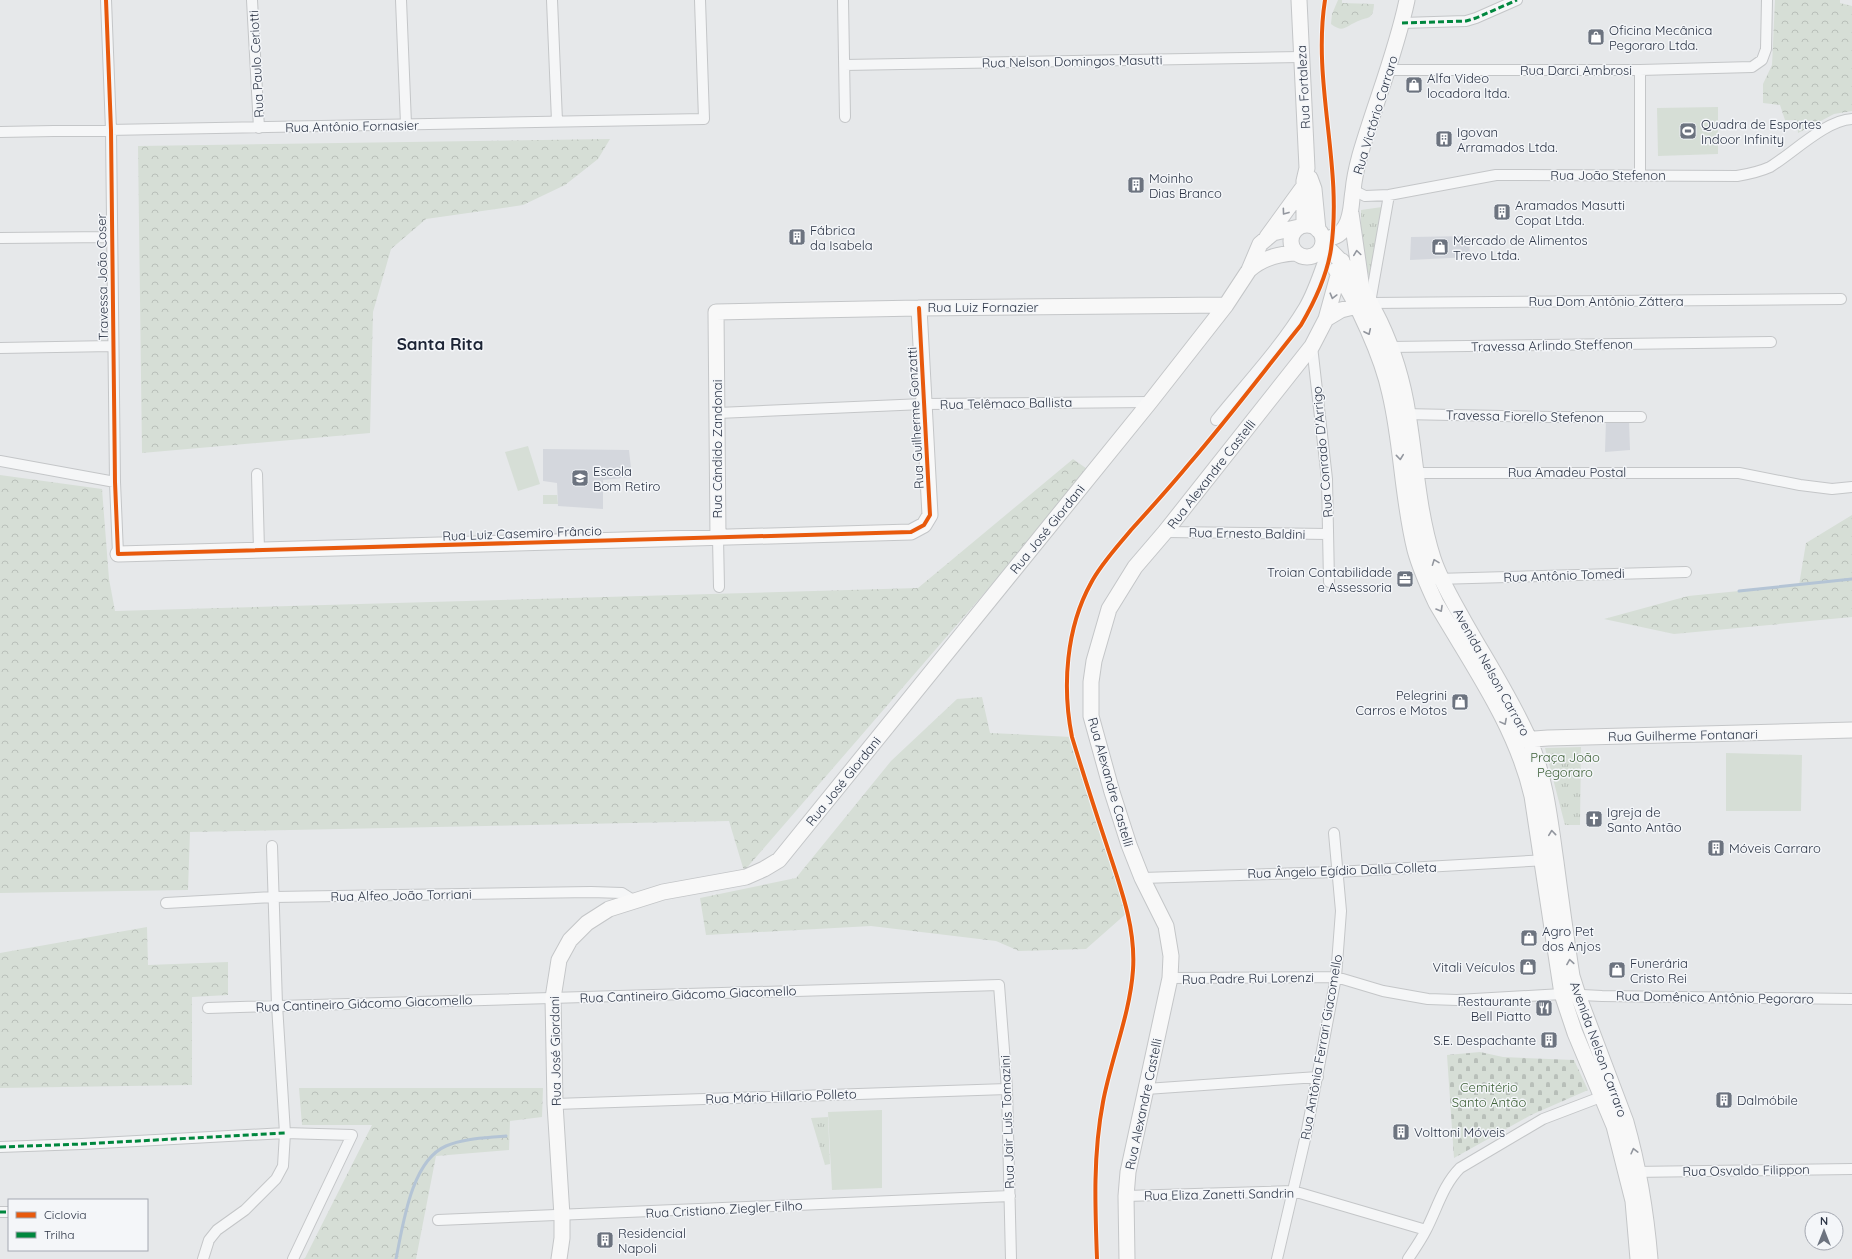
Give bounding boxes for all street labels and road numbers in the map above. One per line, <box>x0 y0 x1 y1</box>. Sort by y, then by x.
street label: Rua Paulo Ceriotti <box>245 10 267 118</box>
street label: Rua Fortaleza <box>1293 45 1313 129</box>
street label: Rua Nelson Domingos Masutti <box>981 51 1163 71</box>
street label: Rua Victório Carraro <box>1349 53 1401 176</box>
street label: Rua Darci Ambrosi <box>1520 62 1632 78</box>
street label: Rua Antônio Fornasier <box>285 117 419 135</box>
street label: Rua João Stefenon <box>1550 167 1666 183</box>
street label: Travessa João Coser <box>93 213 111 341</box>
street label: Rua Dom Antônio Záttera <box>1528 293 1684 309</box>
street label: Rua Luiz Fornazier <box>927 299 1039 315</box>
street label: Travessa Arlindo Steffenon <box>1471 336 1633 354</box>
street label: Rua Guilherme Gonzatti <box>903 347 927 489</box>
street label: Rua Cândido Zandonai <box>709 380 725 518</box>
street label: Rua Conrado D'Arrigo <box>1308 385 1336 518</box>
street label: Rua Telêmaco Ballista <box>940 394 1072 412</box>
street label: Travessa Fiorello Stefenon <box>1446 407 1604 425</box>
street label: Rua Alexandre Castelli <box>1163 416 1259 532</box>
street label: Rua Amadeu Postal <box>1508 464 1626 480</box>
street label: Rua José Giordani <box>1006 481 1088 577</box>
street label: Rua Luiz Casemiro Frâncio <box>442 522 602 544</box>
street label: Rua Ernesto Baldini <box>1189 524 1305 542</box>
street label: Rua Antônio Tomedi <box>1503 565 1625 585</box>
street label: Avenida Nelson Carraro <box>1450 605 1534 739</box>
street label: Rua Alexandre Castelli <box>1085 715 1137 849</box>
street label: Rua Guilherme Fontanari <box>1608 726 1758 744</box>
street label: Rua José Giordani <box>802 733 884 829</box>
street label: Rua Ângelo Egídio Dalla Colleta <box>1247 859 1437 881</box>
street label: Rua Alfeo João Torriani <box>330 886 472 904</box>
street label: Rua Antônia Ferrari Giacomello <box>1297 953 1345 1141</box>
street label: Rua Padre Rui Lorenzi <box>1182 969 1314 987</box>
street label: Avenida Nelson Carraro <box>1567 979 1631 1119</box>
street label: Rua Cantineiro Giácomo Giacomello <box>579 982 797 1006</box>
street label: Rua Domênico Antônio Pegoraro <box>1616 987 1814 1007</box>
street label: Rua Cantineiro Giácomo Giacomello <box>255 991 473 1015</box>
street label: Rua José Giordani <box>546 996 564 1106</box>
street label: Rua Alexandre Castelli <box>1121 1037 1165 1171</box>
street label: Rua Jair Luís Tomazini <box>997 1055 1017 1189</box>
street label: Rua Mário Hillario Polleto <box>705 1085 857 1107</box>
street label: Rua Osvaldo Filippon <box>1682 1161 1810 1179</box>
street label: Rua Eliza Zanetti Sandrin <box>1144 1185 1294 1203</box>
street label: Rua Cristiano Ziegler Filho <box>645 1197 803 1221</box>

